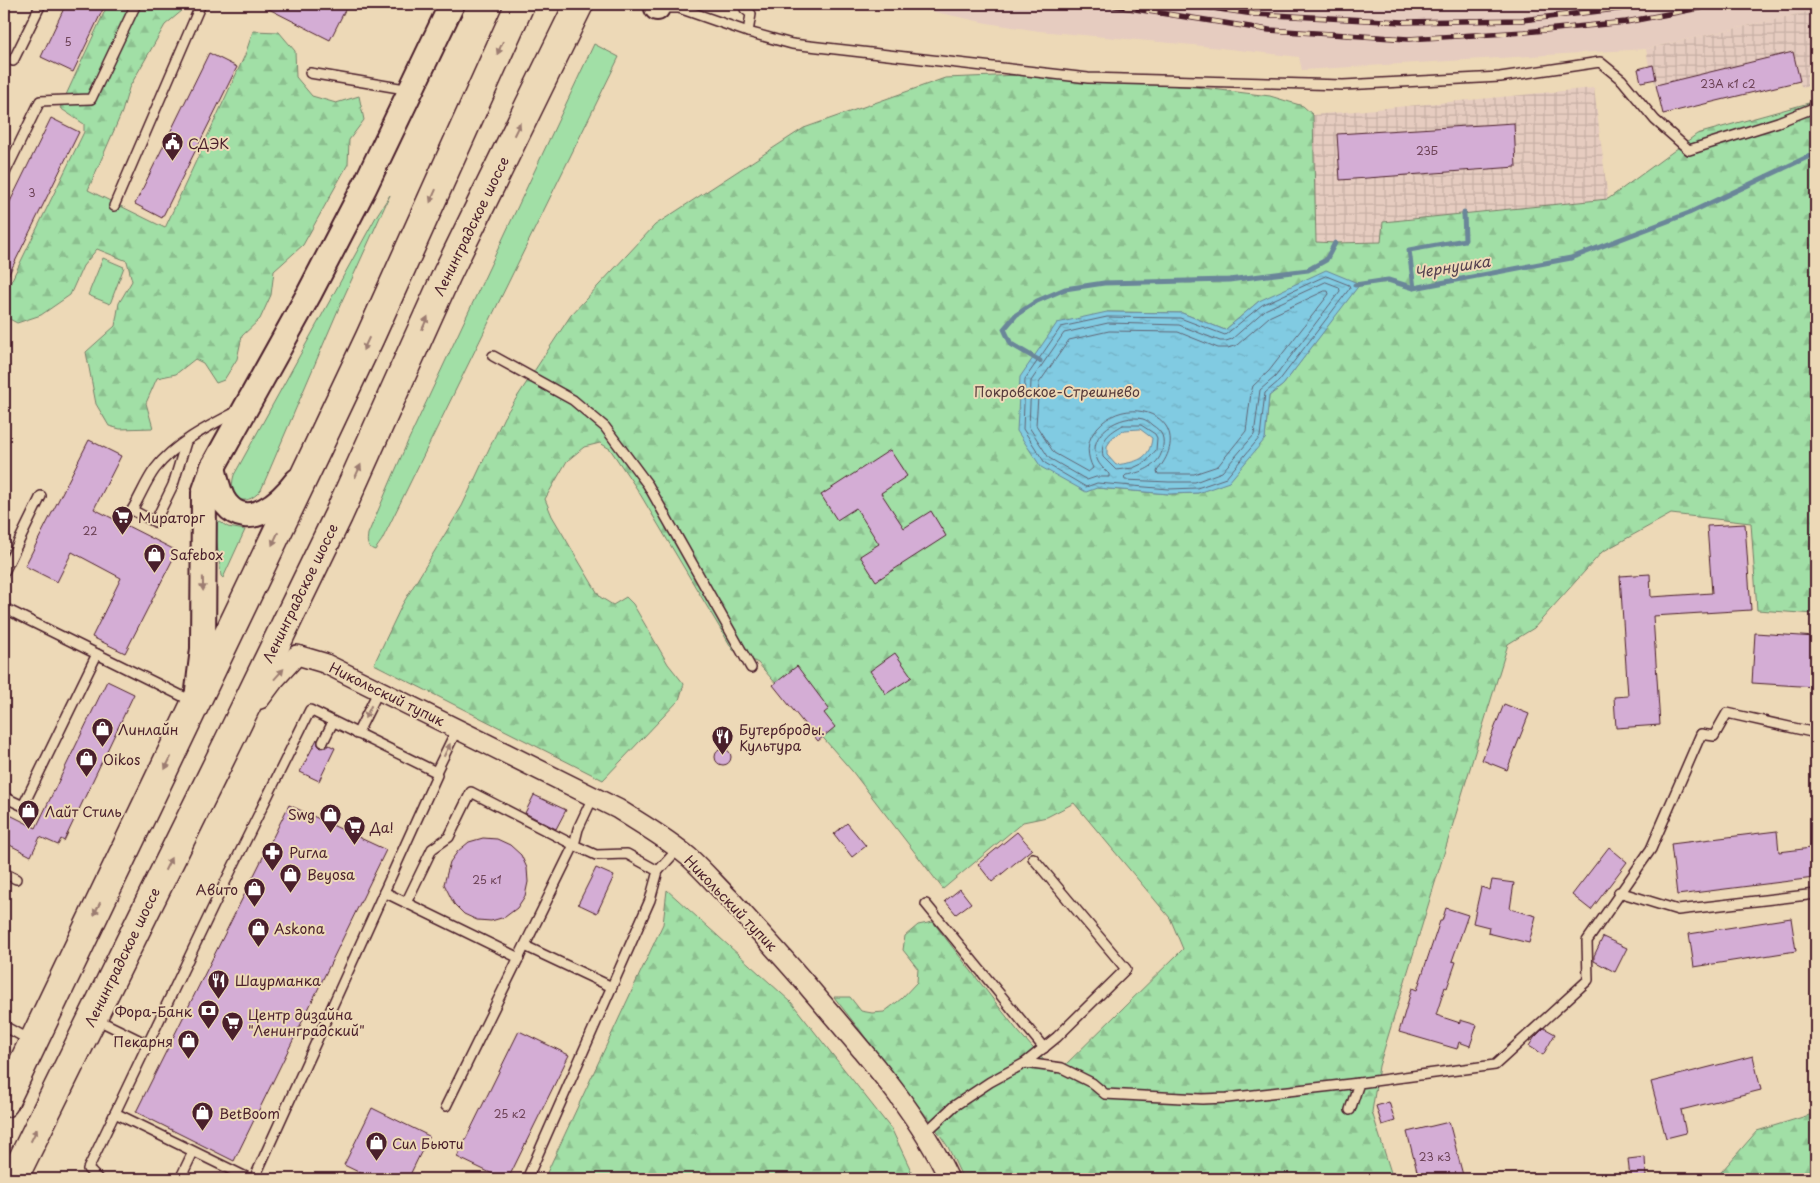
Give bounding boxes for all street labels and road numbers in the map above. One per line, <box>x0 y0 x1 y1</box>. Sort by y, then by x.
street label: Ленинградское шоссе <box>428 153 514 299</box>
street label: Ленинградское шоссе <box>257 520 343 666</box>
street label: Никольский тупик <box>326 657 449 731</box>
street label: Никольский тупик <box>680 850 783 956</box>
street label: Ленинградское шоссе <box>79 884 165 1030</box>

